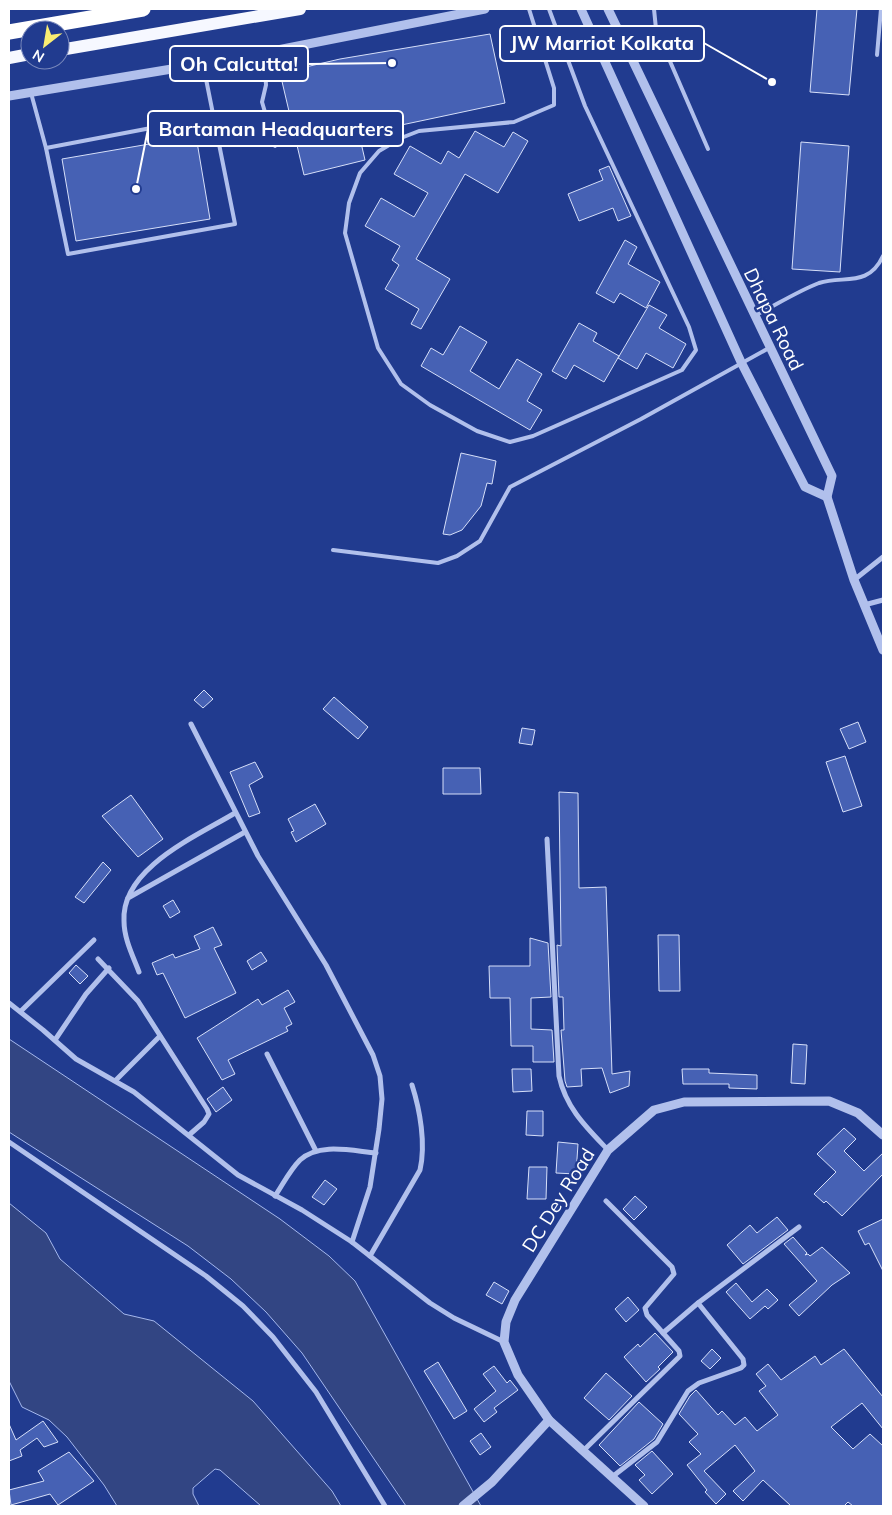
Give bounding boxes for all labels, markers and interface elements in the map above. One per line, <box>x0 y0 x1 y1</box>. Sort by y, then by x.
north arrow <box>20 20 70 70</box>
callout: JW Marriot Kolkata <box>500 26 704 61</box>
text: JW Marriot Kolkata <box>510 30 694 55</box>
text: N <box>29 46 47 67</box>
callout: Oh Calcutta! <box>170 46 308 81</box>
text: Oh Calcutta! <box>180 51 298 76</box>
callout: Bartaman Headquarters <box>148 111 403 146</box>
text: Bartaman Headquarters <box>158 116 394 141</box>
street label: Dhapa Road <box>739 264 809 374</box>
street label: DC Dey Road <box>517 1144 599 1256</box>

